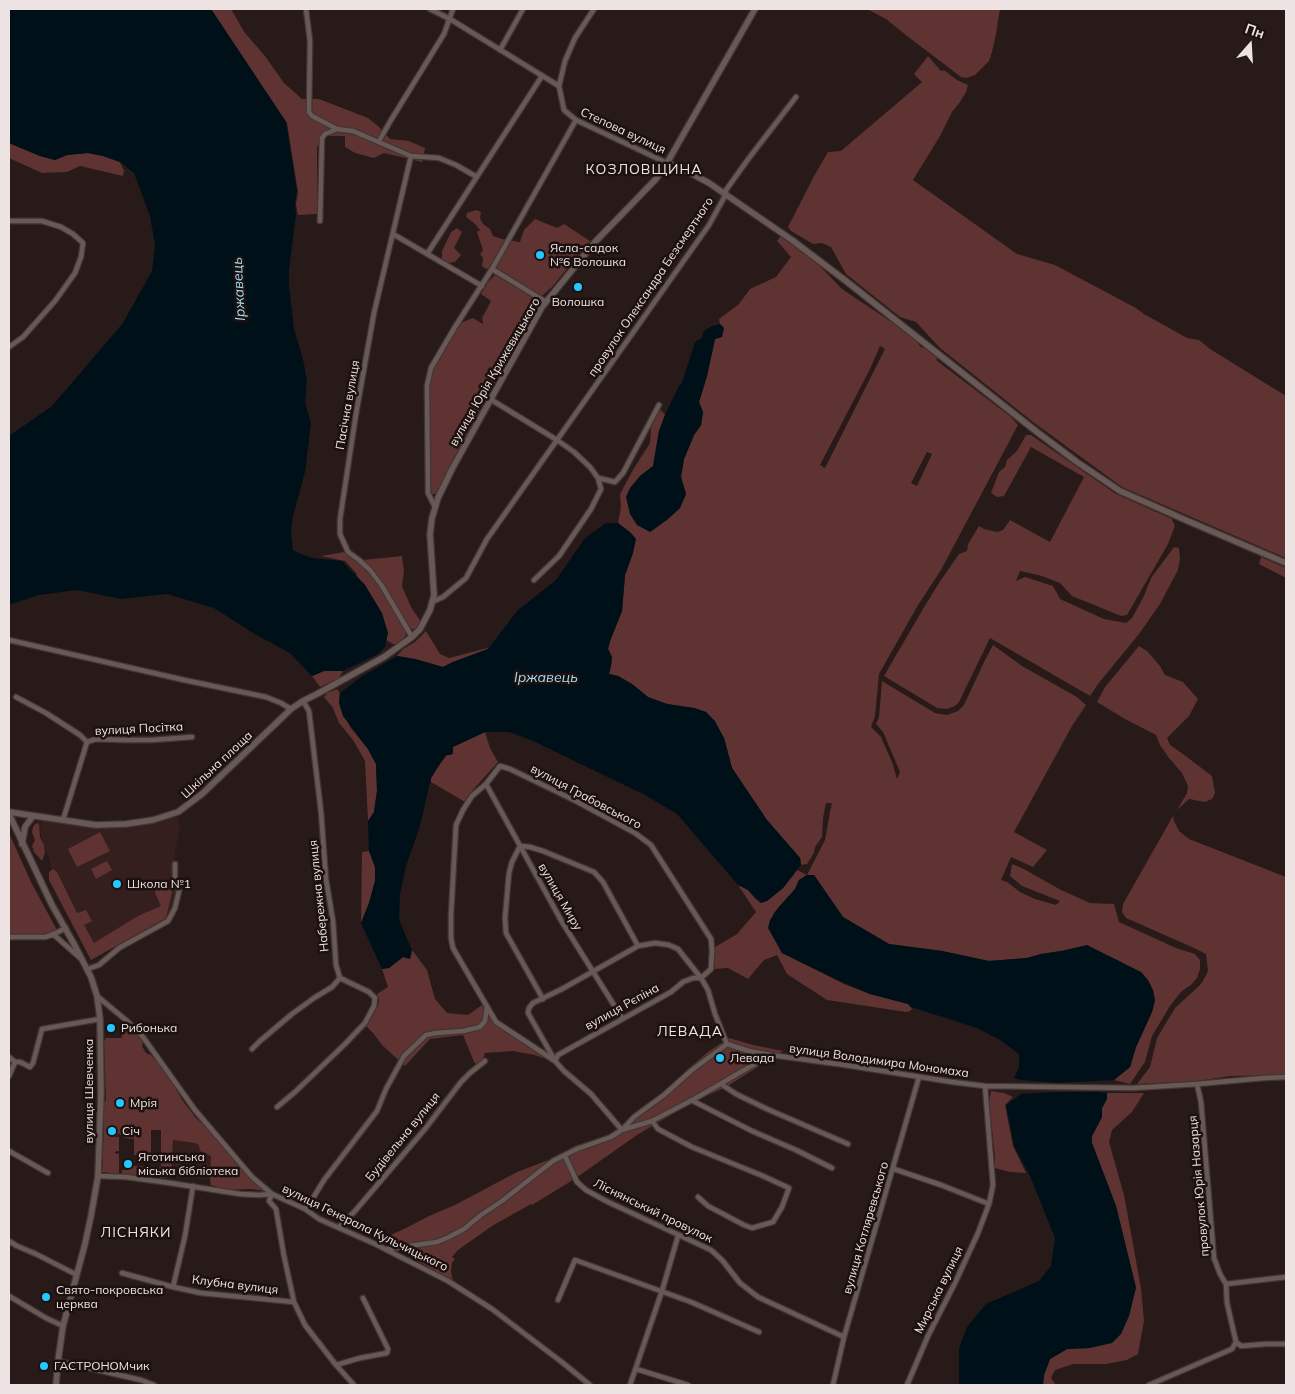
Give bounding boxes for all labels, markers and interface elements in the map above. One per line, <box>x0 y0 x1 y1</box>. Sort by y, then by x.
text: Пн <box>1243 19 1267 42</box>
north arrow <box>1225 20 1275 70</box>
street label: Степова вулиця <box>578 105 668 157</box>
district label: КОЗЛОВЩИНА <box>584 162 704 178</box>
street label: провулок Олександра Безсмертного <box>585 194 717 380</box>
place label: Ясла-садок №6 Волошка <box>550 241 626 269</box>
marker: Ясла-садок №6 Волошка <box>534 249 546 261</box>
water label: Іржавець <box>229 257 249 321</box>
marker: Волошка <box>572 281 584 293</box>
street label: вулиця Юрія Крижевицького <box>447 295 543 449</box>
place label: Волошка <box>552 295 604 309</box>
street label: Пасічна вулиця <box>333 359 363 451</box>
water label: Іржавець <box>514 670 578 686</box>
street label: вулиця Посітка <box>94 719 184 739</box>
street label: Шкільна площа <box>178 728 256 802</box>
street label: вулиця Грабовського <box>528 762 644 832</box>
street label: Набережна вулиця <box>306 839 332 953</box>
street label: вулиця Миру <box>535 861 585 933</box>
place label: Школа №1 <box>127 877 191 891</box>
marker: Школа №1 <box>111 878 123 890</box>
street label: вулиця Рєпіна <box>582 981 662 1033</box>
place label: Рибонька <box>121 1021 177 1035</box>
marker: Рибонька <box>105 1022 117 1034</box>
district label: ЛЕВАДА <box>656 1024 724 1040</box>
street label: вулиця Шевченка <box>82 1039 96 1143</box>
street label: вулиця Володимира Мономаха <box>788 1041 970 1081</box>
place label: Левада <box>730 1051 774 1065</box>
marker: Левада <box>714 1052 726 1064</box>
street label: Будівельна вулиця <box>363 1090 443 1184</box>
place label: Мрія <box>130 1096 157 1110</box>
marker: Мрія <box>114 1097 126 1109</box>
street label: провулок Юрія Назарця <box>1186 1115 1212 1257</box>
place label: Січ <box>122 1124 140 1138</box>
marker: Січ <box>106 1125 118 1137</box>
place label: Яготинська міська бібліотека <box>138 1150 238 1178</box>
marker: Яготинська міська бібліотека <box>122 1158 134 1170</box>
street label: вулиця Котляревського <box>840 1160 892 1296</box>
street label: Ліснянський провулок <box>591 1176 715 1246</box>
street label: вулиця Генерала Кульчицького <box>280 1181 450 1275</box>
district label: ЛІСНЯКИ <box>100 1225 172 1241</box>
street label: Мирська вулиця <box>912 1244 966 1336</box>
street label: Клубна вулиця <box>191 1273 279 1297</box>
place label: Свято-покровська церква <box>56 1283 163 1311</box>
marker: Свято-покровська церква <box>40 1291 52 1303</box>
place label: ГАСТРОНОМчик <box>54 1359 150 1373</box>
marker: ГАСТРОНОМчик <box>38 1360 50 1372</box>

